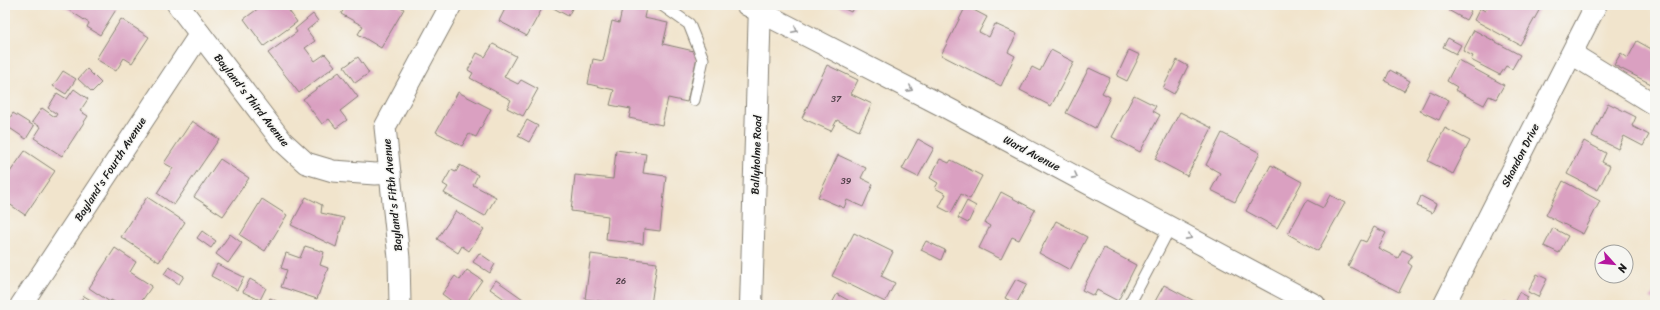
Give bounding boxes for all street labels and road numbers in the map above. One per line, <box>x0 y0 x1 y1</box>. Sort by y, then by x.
street label: Bayland's Third Avenue <box>209 49 294 151</box>
street label: Bayland's Fourth Avenue <box>69 113 152 225</box>
street label: Ballyholme Road <box>746 114 767 195</box>
street label: Shandon Drive <box>1496 120 1545 190</box>
street label: Ward Avenue <box>1000 130 1064 177</box>
street label: Bayland's Fifth Avenue <box>377 137 408 252</box>

